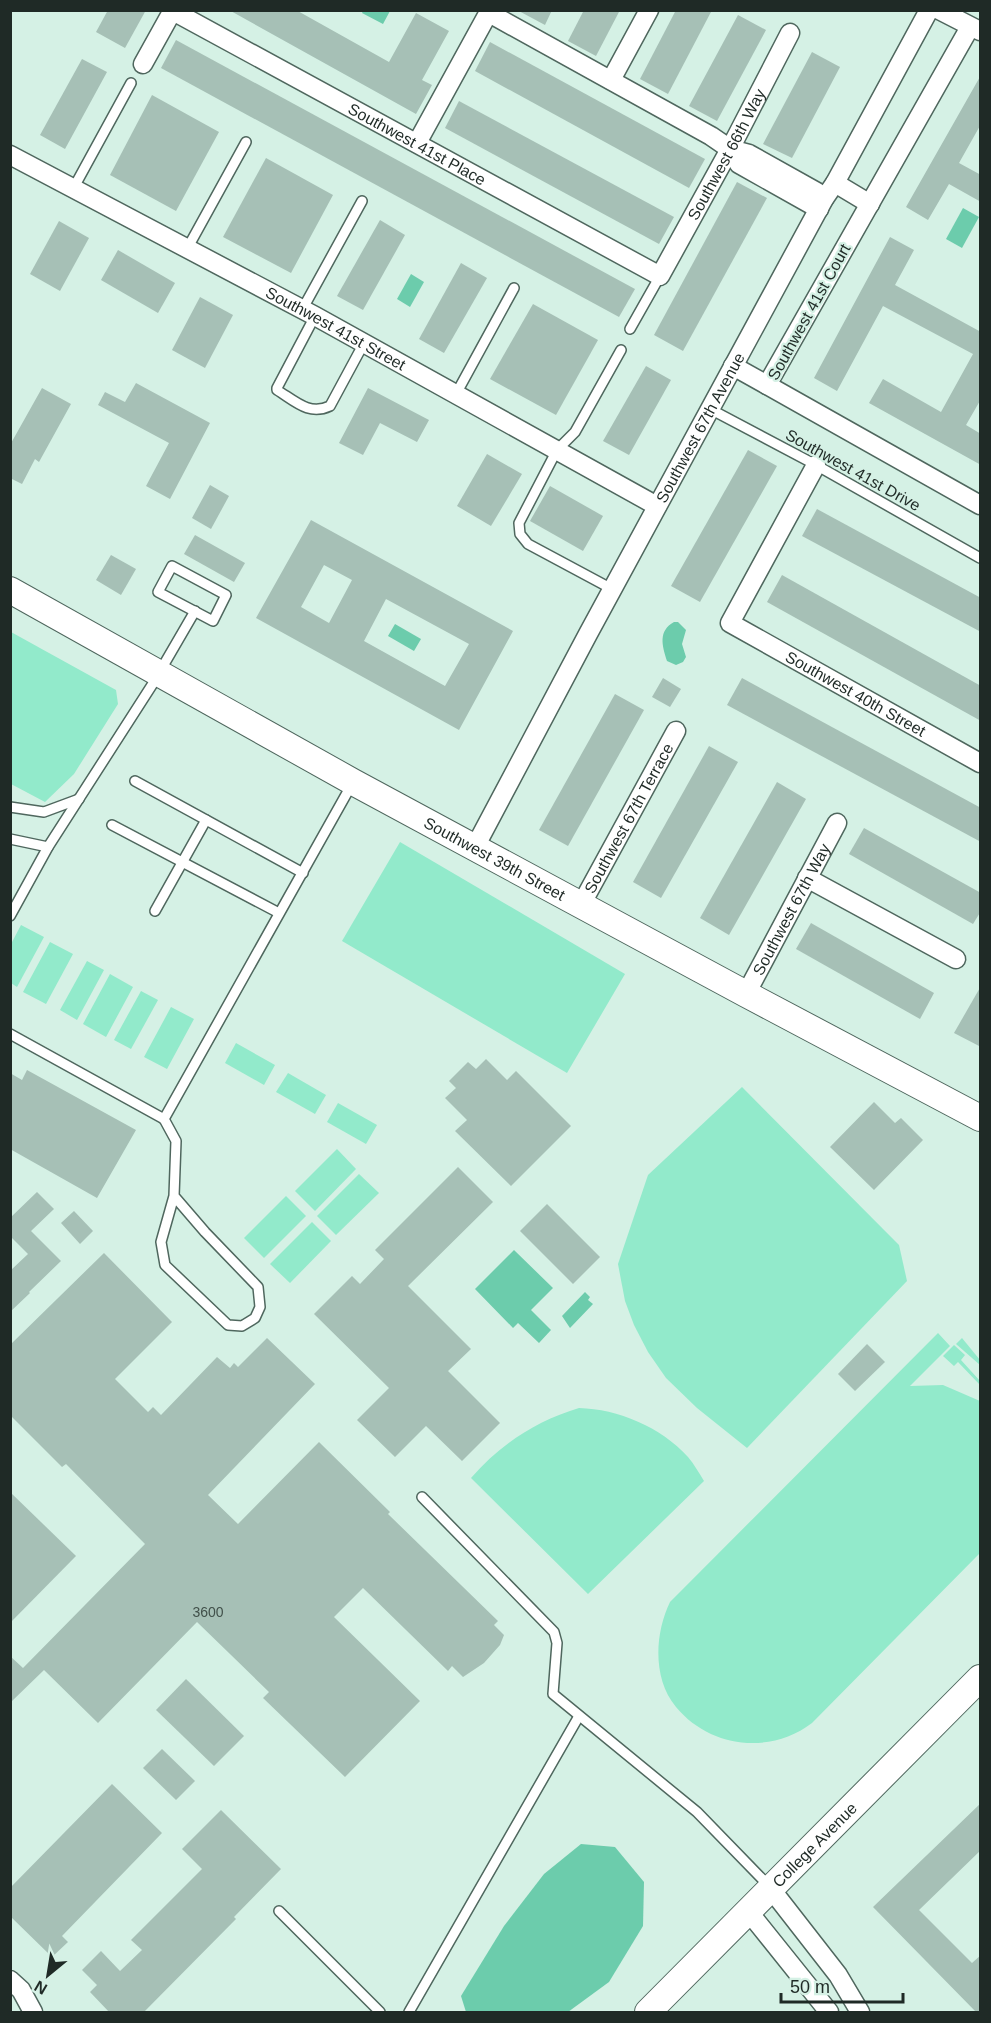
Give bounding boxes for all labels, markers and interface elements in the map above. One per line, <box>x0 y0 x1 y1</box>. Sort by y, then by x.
street label: Southwest 66th Way <box>684 86 768 223</box>
street label: Southwest 41st Place <box>345 100 489 188</box>
street label: Southwest 41st Court <box>764 240 854 383</box>
street label: Southwest 41st Street <box>263 283 409 373</box>
street label: Southwest 67th Avenue <box>652 350 748 505</box>
street label: Southwest 41st Drive <box>783 426 923 514</box>
street label: Southwest 40th Street <box>783 648 929 740</box>
street label: Southwest 67th Terrace <box>581 740 676 896</box>
street label: Southwest 39th Street <box>421 814 568 904</box>
street label: Southwest 67th Way <box>749 841 833 978</box>
house number: 3600 <box>192 1604 224 1620</box>
street label: College Avenue <box>769 1799 860 1890</box>
north arrow <box>18 1945 78 2005</box>
scale bar <box>781 1966 902 2004</box>
text: N <box>31 1977 50 1998</box>
text: 50 m <box>790 1977 830 1997</box>

